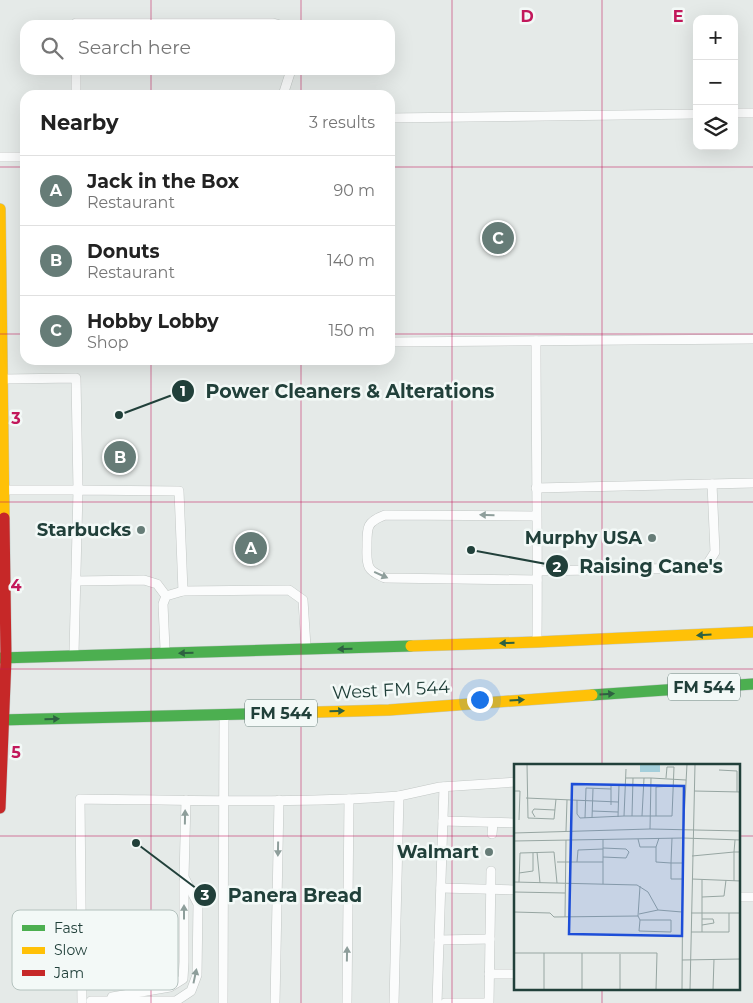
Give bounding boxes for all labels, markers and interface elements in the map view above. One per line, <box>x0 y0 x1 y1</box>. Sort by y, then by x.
text: D <box>520 7 534 26</box>
text: E <box>673 7 683 26</box>
map controls <box>693 15 738 150</box>
button: + <box>693 15 738 60</box>
search box <box>20 20 395 75</box>
icon: search <box>38 34 66 62</box>
text: Search here <box>78 36 191 59</box>
button: − <box>693 60 738 105</box>
button: layers <box>693 105 738 150</box>
text: Nearby <box>40 110 119 135</box>
text: 3 results <box>309 113 375 132</box>
text: Jack in the Box <box>87 170 239 193</box>
text: A <box>50 181 62 200</box>
text: 90 m <box>333 181 375 200</box>
text: Restaurant <box>87 193 175 212</box>
pin: C <box>482 219 514 257</box>
text: Donuts <box>87 240 160 263</box>
text: B <box>50 251 62 270</box>
text: 140 m <box>327 251 375 270</box>
text: Restaurant <box>87 263 175 282</box>
text: Hobby Lobby <box>87 310 219 333</box>
text: C <box>50 321 62 340</box>
text: 150 m <box>328 321 375 340</box>
text: Shop <box>87 333 129 352</box>
callout: Power Cleaners & Alterations <box>171 374 505 408</box>
text: Power Cleaners & Alterations <box>206 380 494 403</box>
text: 1 <box>180 381 186 400</box>
text: 3 <box>10 409 21 428</box>
pin: B <box>104 438 136 476</box>
one-way arrow <box>479 511 495 519</box>
place label: Starbucks <box>37 519 131 541</box>
marker: Starbucks <box>135 524 147 536</box>
place label: Murphy USA <box>525 527 642 549</box>
pin: A <box>235 529 267 567</box>
marker: Murphy USA <box>646 532 658 544</box>
callout: Raising Cane's <box>544 549 733 583</box>
text: Raising Cane's <box>579 555 723 578</box>
text: 2 <box>553 557 562 576</box>
one-way arrow <box>374 572 388 580</box>
text: 4 <box>10 576 22 595</box>
one-way arrow <box>696 631 712 639</box>
one-way arrow <box>499 639 515 647</box>
one-way arrow <box>336 645 352 653</box>
one-way arrow <box>178 649 194 657</box>
road number: FM 544 <box>668 674 740 700</box>
street label: West FM 544 <box>332 676 451 704</box>
your location <box>467 687 493 713</box>
one-way arrow <box>599 689 615 697</box>
one-way arrow <box>509 696 525 704</box>
road number: FM 544 <box>245 700 317 726</box>
one-way arrow <box>329 707 345 715</box>
one-way arrow <box>45 714 61 722</box>
text: 5 <box>11 743 21 762</box>
inset map <box>514 764 740 990</box>
one-way arrow <box>181 809 189 825</box>
one-way arrow <box>274 841 282 857</box>
place label: Walmart <box>397 841 479 863</box>
marker: Walmart <box>483 846 495 858</box>
callout: Panera Bread <box>192 878 372 912</box>
text: Panera Bread <box>228 884 362 907</box>
text: 3 <box>200 885 210 904</box>
one-way arrow <box>180 904 188 920</box>
legend <box>12 910 178 990</box>
text: Fast <box>54 919 84 937</box>
text: Slow <box>54 941 88 959</box>
one-way arrow <box>343 946 351 962</box>
text: Jam <box>53 964 84 982</box>
one-way arrow <box>192 968 200 984</box>

